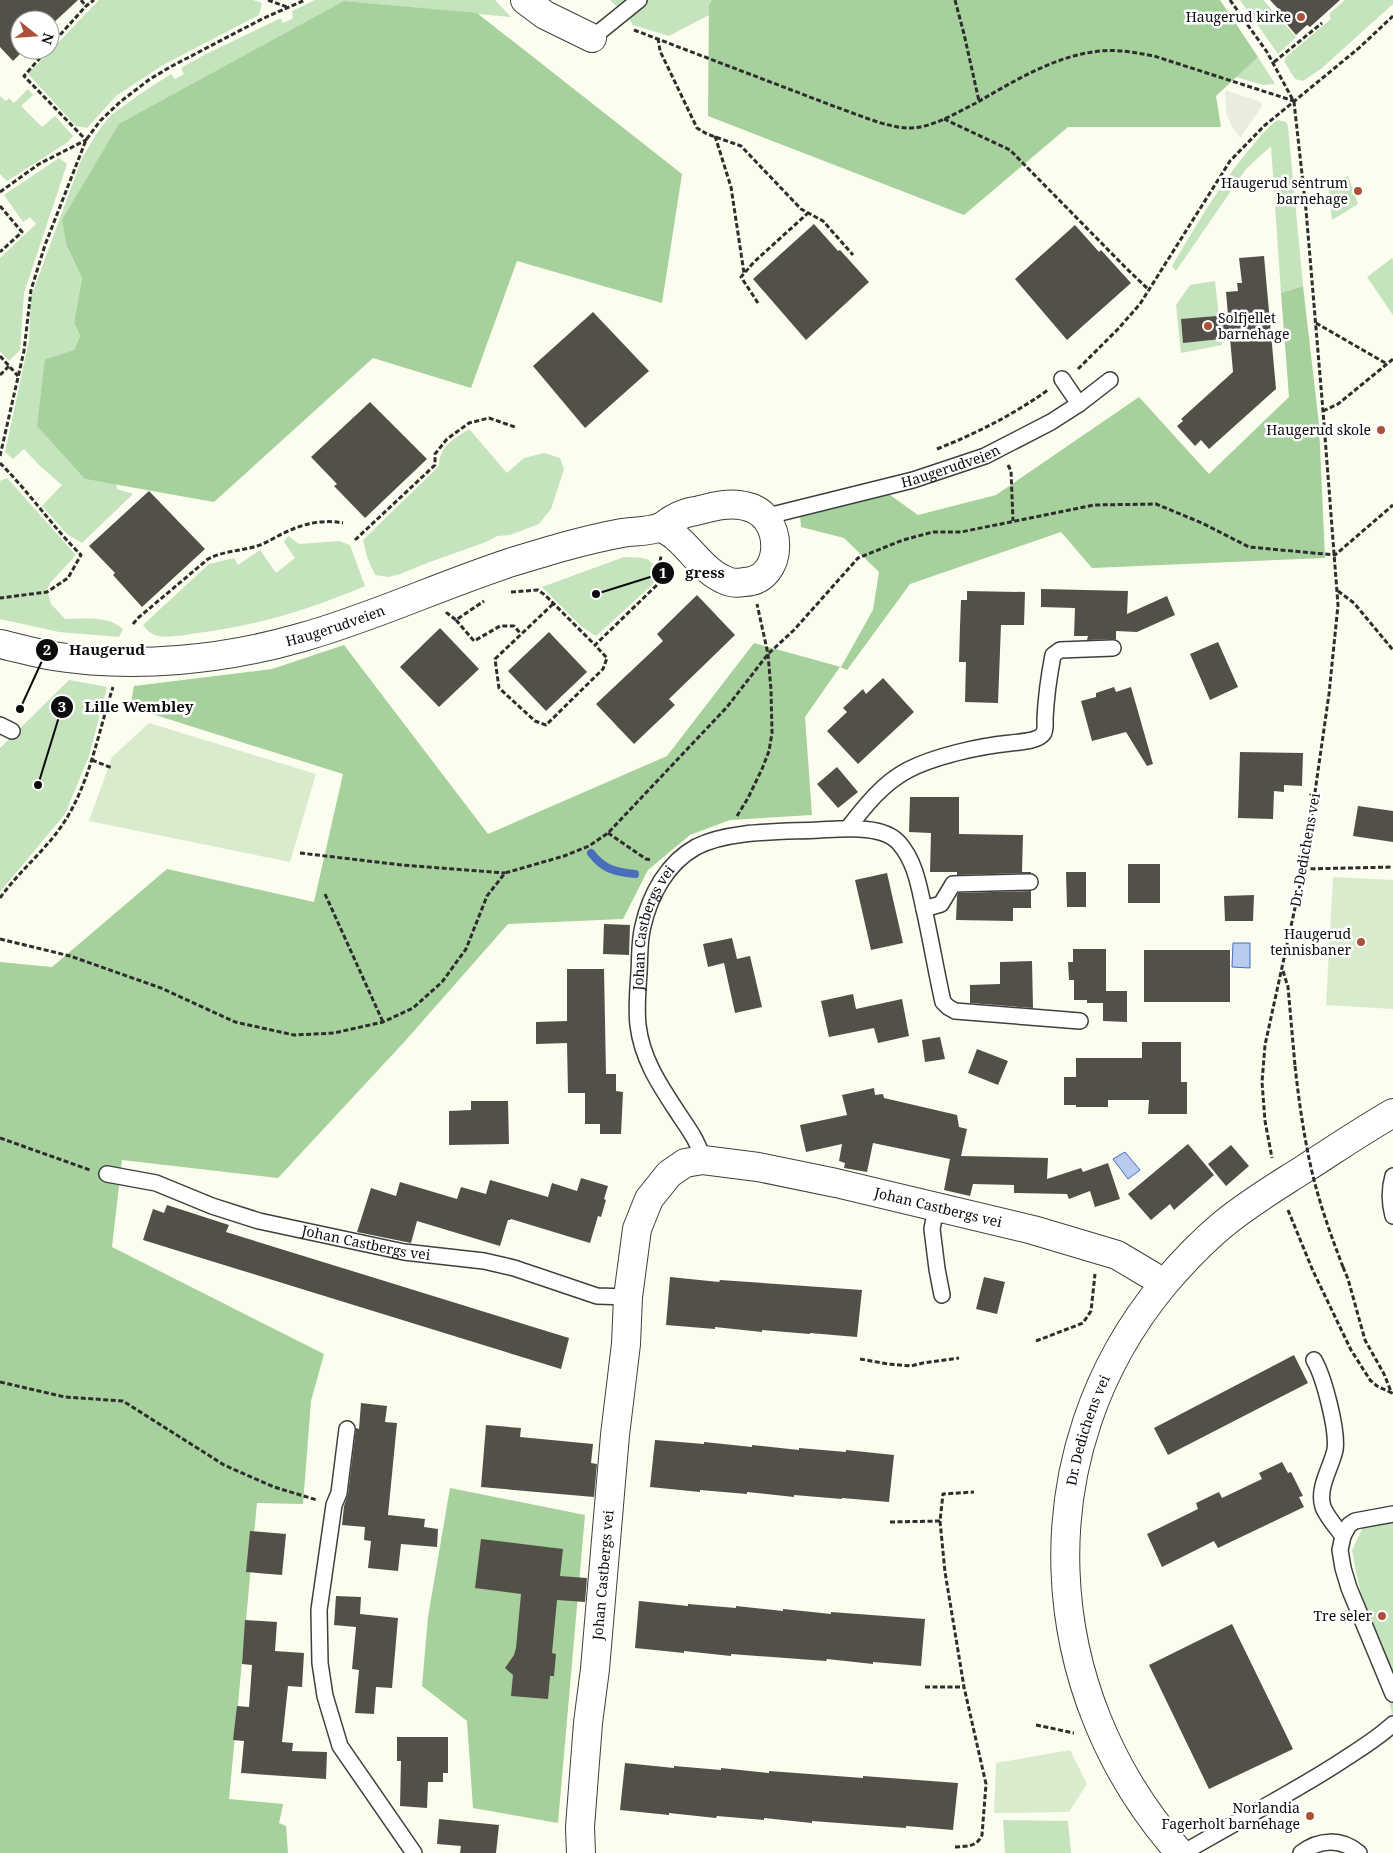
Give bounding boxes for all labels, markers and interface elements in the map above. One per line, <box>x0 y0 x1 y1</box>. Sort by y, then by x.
place label: Haugerud kirke <box>1186 7 1291 26</box>
north arrow <box>10 10 60 60</box>
marker: Haugerud kirke <box>1295 11 1307 23</box>
text: N <box>37 31 59 47</box>
place label: Haugerud sentrum barnehage <box>1221 173 1348 208</box>
marker: Haugerud sentrum barnehage <box>1352 185 1364 197</box>
place label: Solfjellet barnehage <box>1218 308 1289 343</box>
marker: Solfjellet barnehage <box>1202 320 1214 332</box>
place label: Haugerud skole <box>1266 420 1371 439</box>
marker: Haugerud skole <box>1375 424 1387 436</box>
street label: Haugerudveien <box>899 440 1003 492</box>
callout: gress <box>650 558 735 588</box>
text: 1 <box>659 562 667 582</box>
text: gress <box>685 562 725 582</box>
street label: Haugerudveien <box>283 600 387 650</box>
callout: Haugerud <box>34 635 155 665</box>
text: 2 <box>43 639 51 659</box>
text: Haugerud <box>69 639 145 659</box>
callout: Lille Wembley <box>49 692 203 722</box>
text: 3 <box>58 696 66 716</box>
text: Lille Wembley <box>85 696 194 716</box>
street label: Dr. Dedichens vei <box>1285 791 1324 908</box>
street label: Johan Castbergs vei <box>628 860 679 992</box>
place label: Haugerud tennisbaner <box>1270 924 1351 959</box>
marker: Haugerud tennisbaner <box>1355 936 1367 948</box>
street label: Johan Castbergs vei <box>872 1182 1004 1231</box>
street label: Johan Castbergs vei <box>299 1220 432 1264</box>
street label: Dr. Dedichens vei <box>1061 1371 1114 1487</box>
street label: Johan Castbergs vei <box>587 1509 618 1642</box>
place label: Tre seler <box>1313 1606 1372 1625</box>
marker: Tre seler <box>1376 1610 1388 1622</box>
place label: Norlandia Fagerholt barnehage <box>1162 1798 1300 1833</box>
marker: Norlandia Fagerholt barnehage <box>1304 1810 1316 1822</box>

